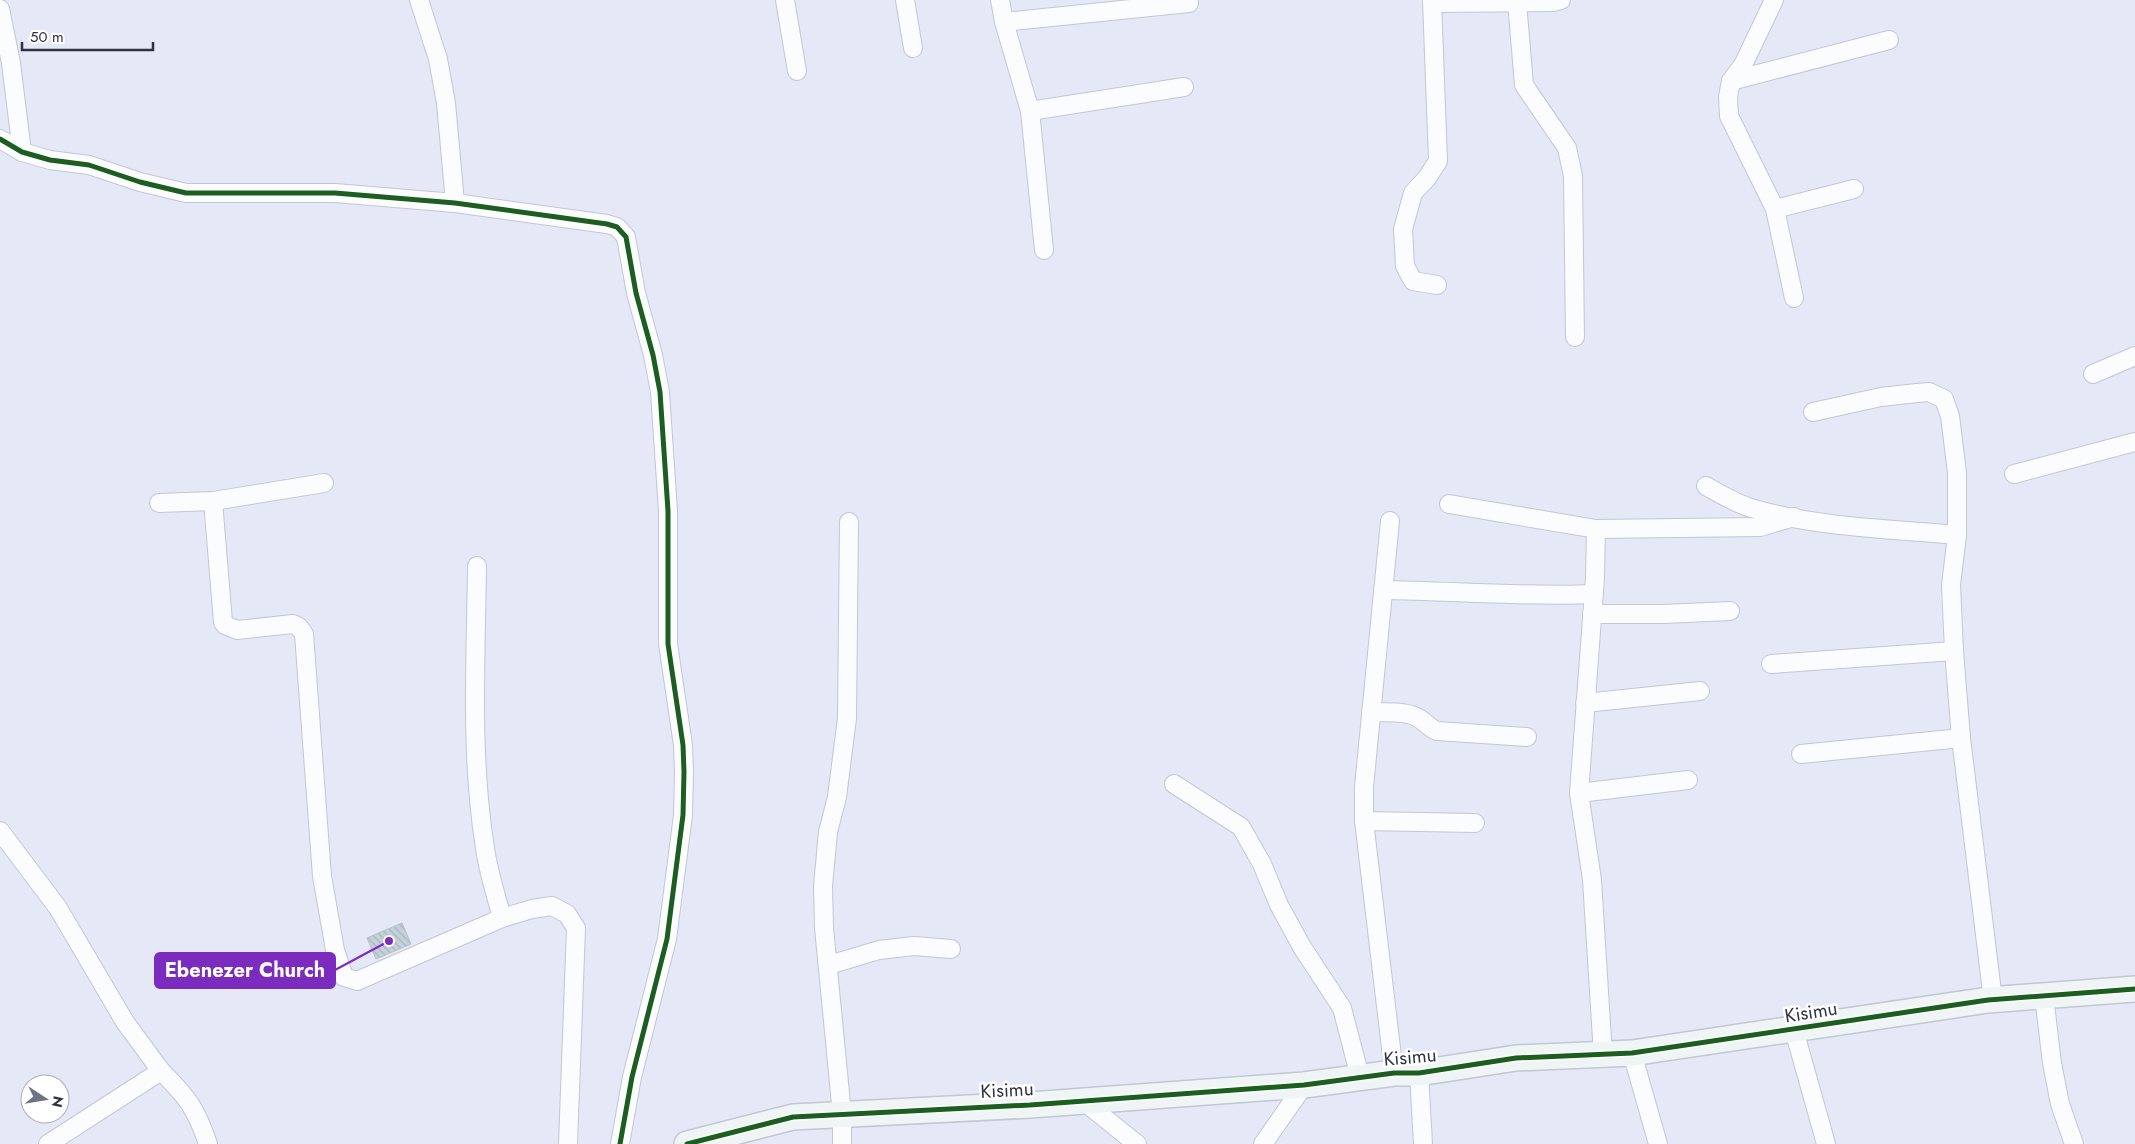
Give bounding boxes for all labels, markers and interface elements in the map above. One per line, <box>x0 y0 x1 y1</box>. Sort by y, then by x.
scale bar <box>22 20 154 52</box>
text: 50 m <box>30 26 64 48</box>
callout: Ebenezer Church <box>155 953 335 988</box>
text: Ebenezer Church <box>165 956 325 985</box>
street label: Kisimu <box>1783 995 1839 1029</box>
street label: Kisimu <box>1382 1041 1438 1073</box>
north arrow <box>20 1074 70 1124</box>
street label: Kisimu <box>980 1075 1034 1105</box>
text: N <box>47 1094 69 1109</box>

